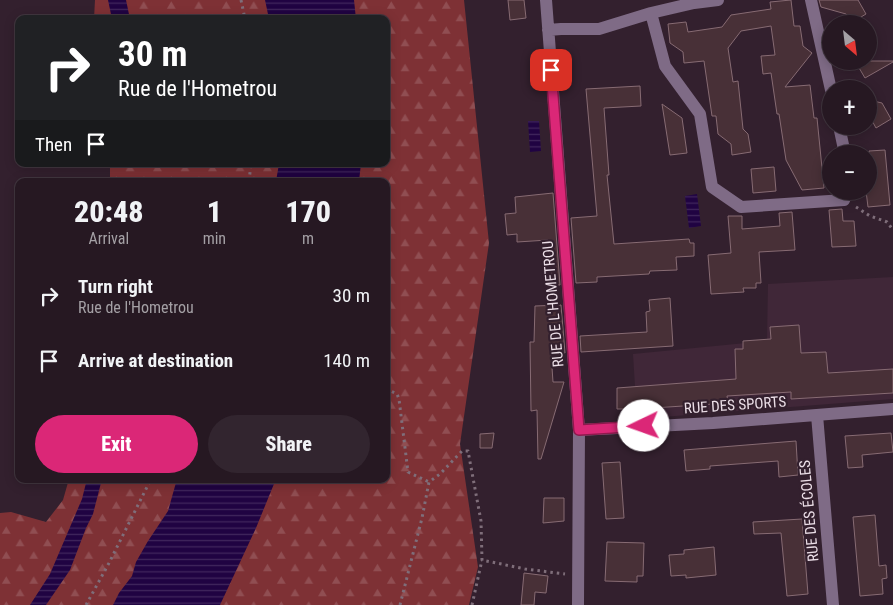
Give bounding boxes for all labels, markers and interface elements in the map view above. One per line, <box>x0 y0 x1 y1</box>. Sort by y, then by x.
north arrow <box>822 15 878 70</box>
map controls <box>822 15 877 200</box>
text: 30 m <box>118 34 187 75</box>
icon: right <box>35 35 100 100</box>
pin <box>530 49 572 91</box>
icon: arrive <box>537 56 565 84</box>
text: Rue de l'Hometrou <box>118 76 277 101</box>
button: + <box>822 80 877 135</box>
icon: arrive <box>82 130 110 158</box>
text: Then <box>35 133 72 156</box>
button: − <box>822 145 877 200</box>
text: 20:48 <box>74 194 144 229</box>
text: 1 <box>207 194 222 229</box>
text: 170 <box>285 194 331 229</box>
text: Arrival <box>88 229 129 248</box>
text: min <box>203 229 226 248</box>
text: m <box>302 229 314 248</box>
street label: RUE DE L'HOMETROU <box>539 240 567 368</box>
text: Turn right <box>78 275 153 298</box>
icon: right <box>35 282 63 310</box>
text: 30 m <box>333 284 370 307</box>
text: Rue de l'Hometrou <box>78 298 194 317</box>
icon: arrive <box>35 347 63 375</box>
text: Arrive at destination <box>78 349 233 372</box>
text: 140 m <box>323 349 370 372</box>
street label: RUE DES SPORTS <box>683 392 787 418</box>
position arrow <box>617 399 669 451</box>
button: Exit <box>35 415 198 473</box>
button: Share <box>208 415 370 473</box>
street label: RUE DES ÉCOLES <box>796 459 822 563</box>

